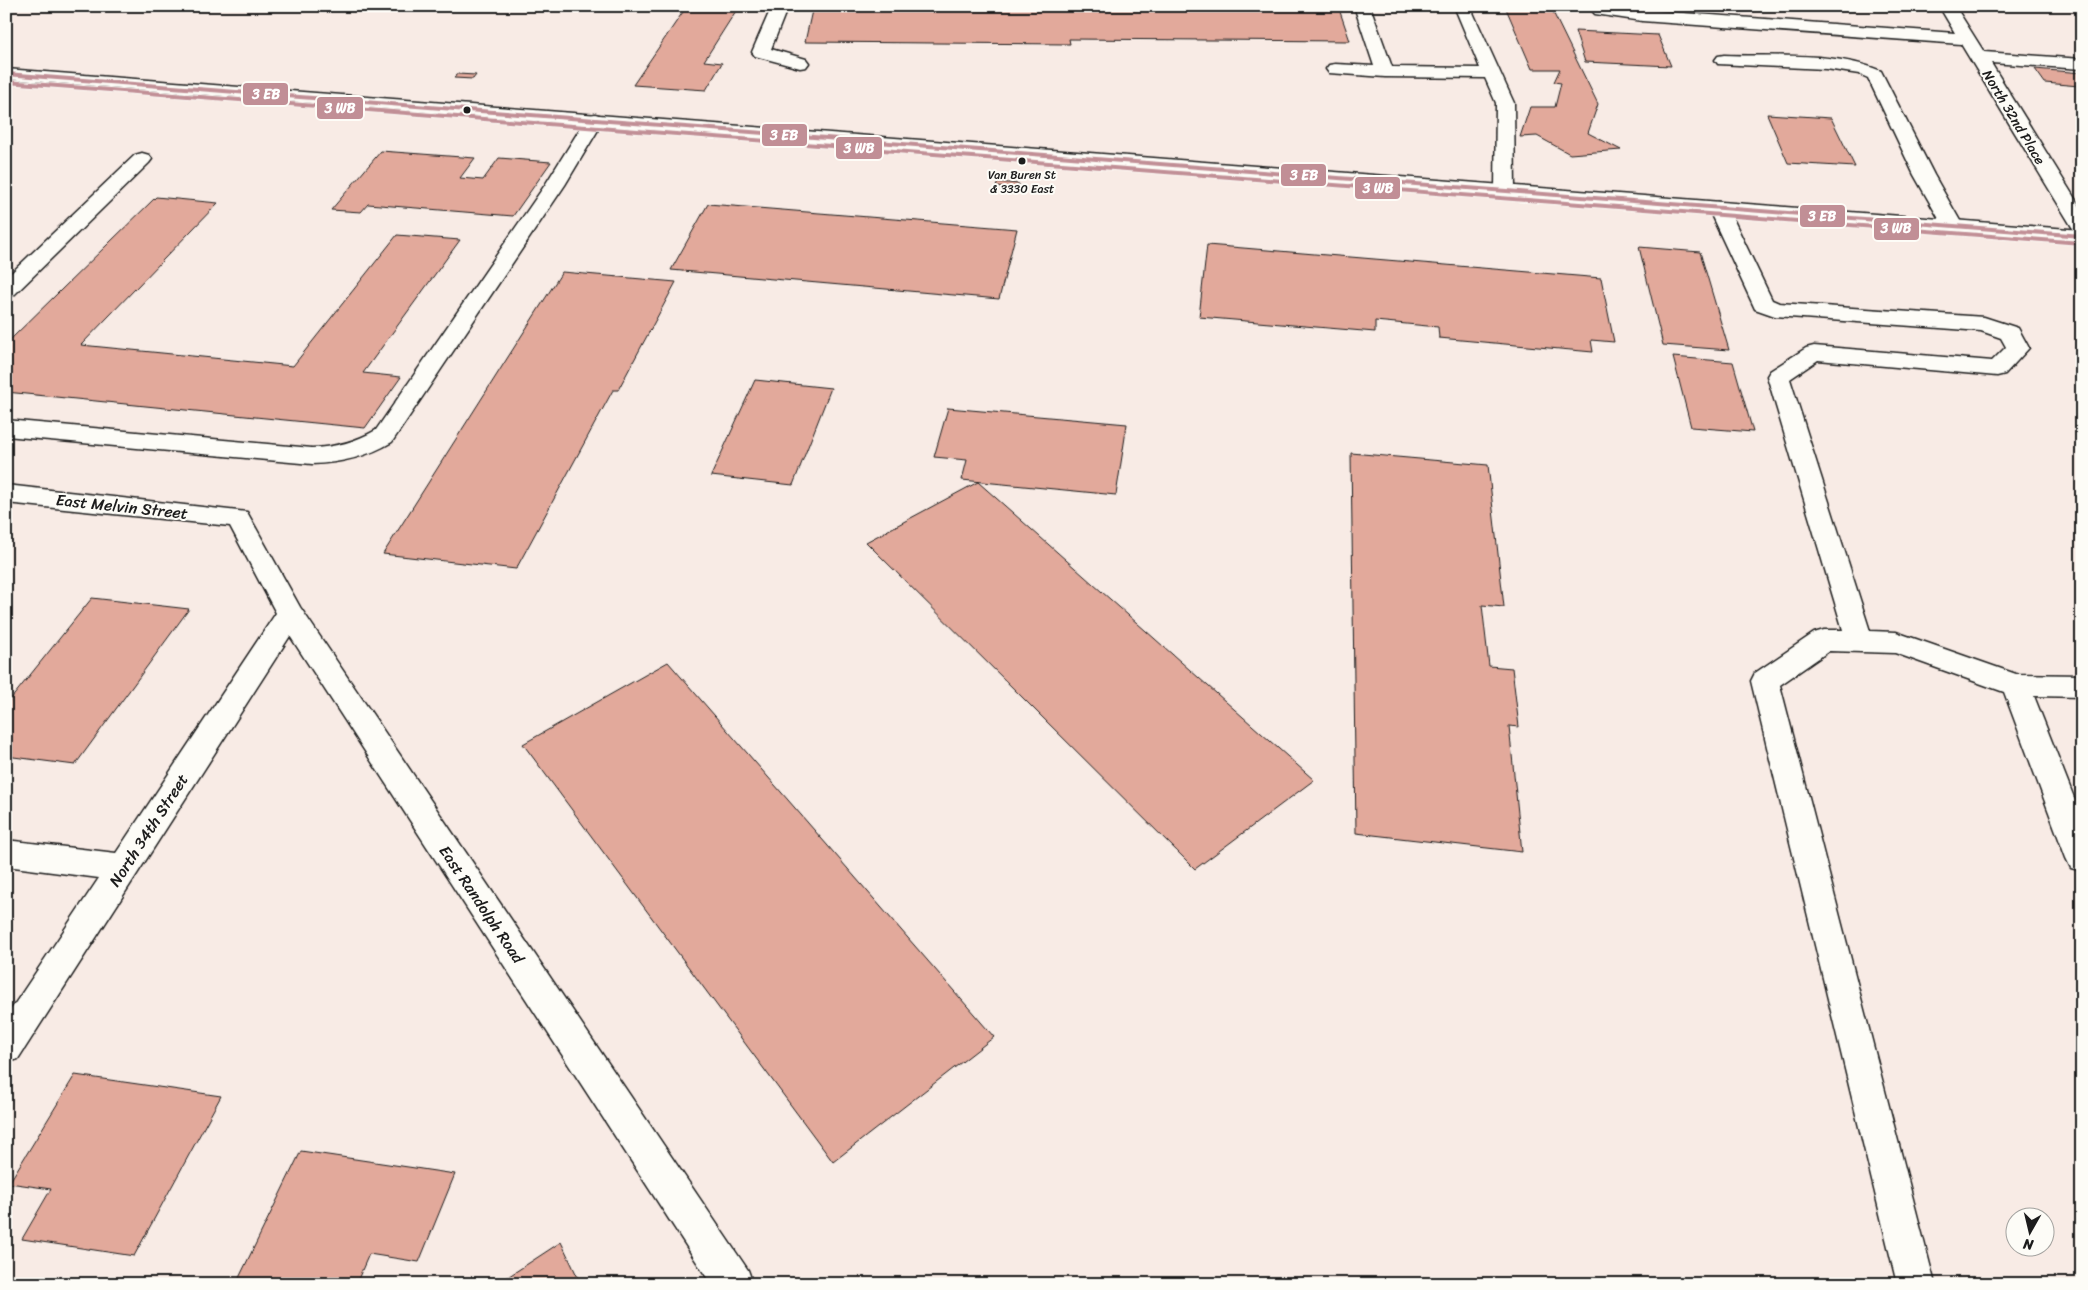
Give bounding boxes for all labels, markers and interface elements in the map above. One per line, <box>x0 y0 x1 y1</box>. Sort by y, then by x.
street label: North 32nd Place <box>1975 65 2052 170</box>
line badge: 3 EB <box>242 82 289 106</box>
text: 3 EB <box>251 82 280 107</box>
line badge: 3 WB <box>316 96 364 120</box>
text: 3 WB <box>323 96 356 121</box>
unlabelled marker <box>462 105 472 115</box>
line badge: 3 EB <box>761 123 808 147</box>
text: 3 EB <box>769 123 798 148</box>
line badge: 3 WB <box>835 136 883 160</box>
text: 3 WB <box>842 136 875 161</box>
marker: Van Buren St & 3330 East <box>1017 156 1027 166</box>
line badge: 3 EB <box>1280 163 1327 187</box>
text: 3 EB <box>1289 163 1318 188</box>
place label: Van Buren St & 3330 East <box>988 164 1056 200</box>
line badge: 3 WB <box>1354 176 1401 200</box>
text: 3 WB <box>1361 176 1394 201</box>
line badge: 3 EB <box>1799 204 1846 228</box>
text: 3 EB <box>1807 204 1836 229</box>
text: 3 WB <box>1879 216 1912 241</box>
line badge: 3 WB <box>1873 217 1920 241</box>
street label: East Melvin Street <box>55 485 189 528</box>
street label: North 34th Street <box>101 768 196 893</box>
street label: East Randolph Road <box>431 839 533 971</box>
north arrow <box>2006 1208 2056 1258</box>
text: N <box>2021 1231 2036 1258</box>

